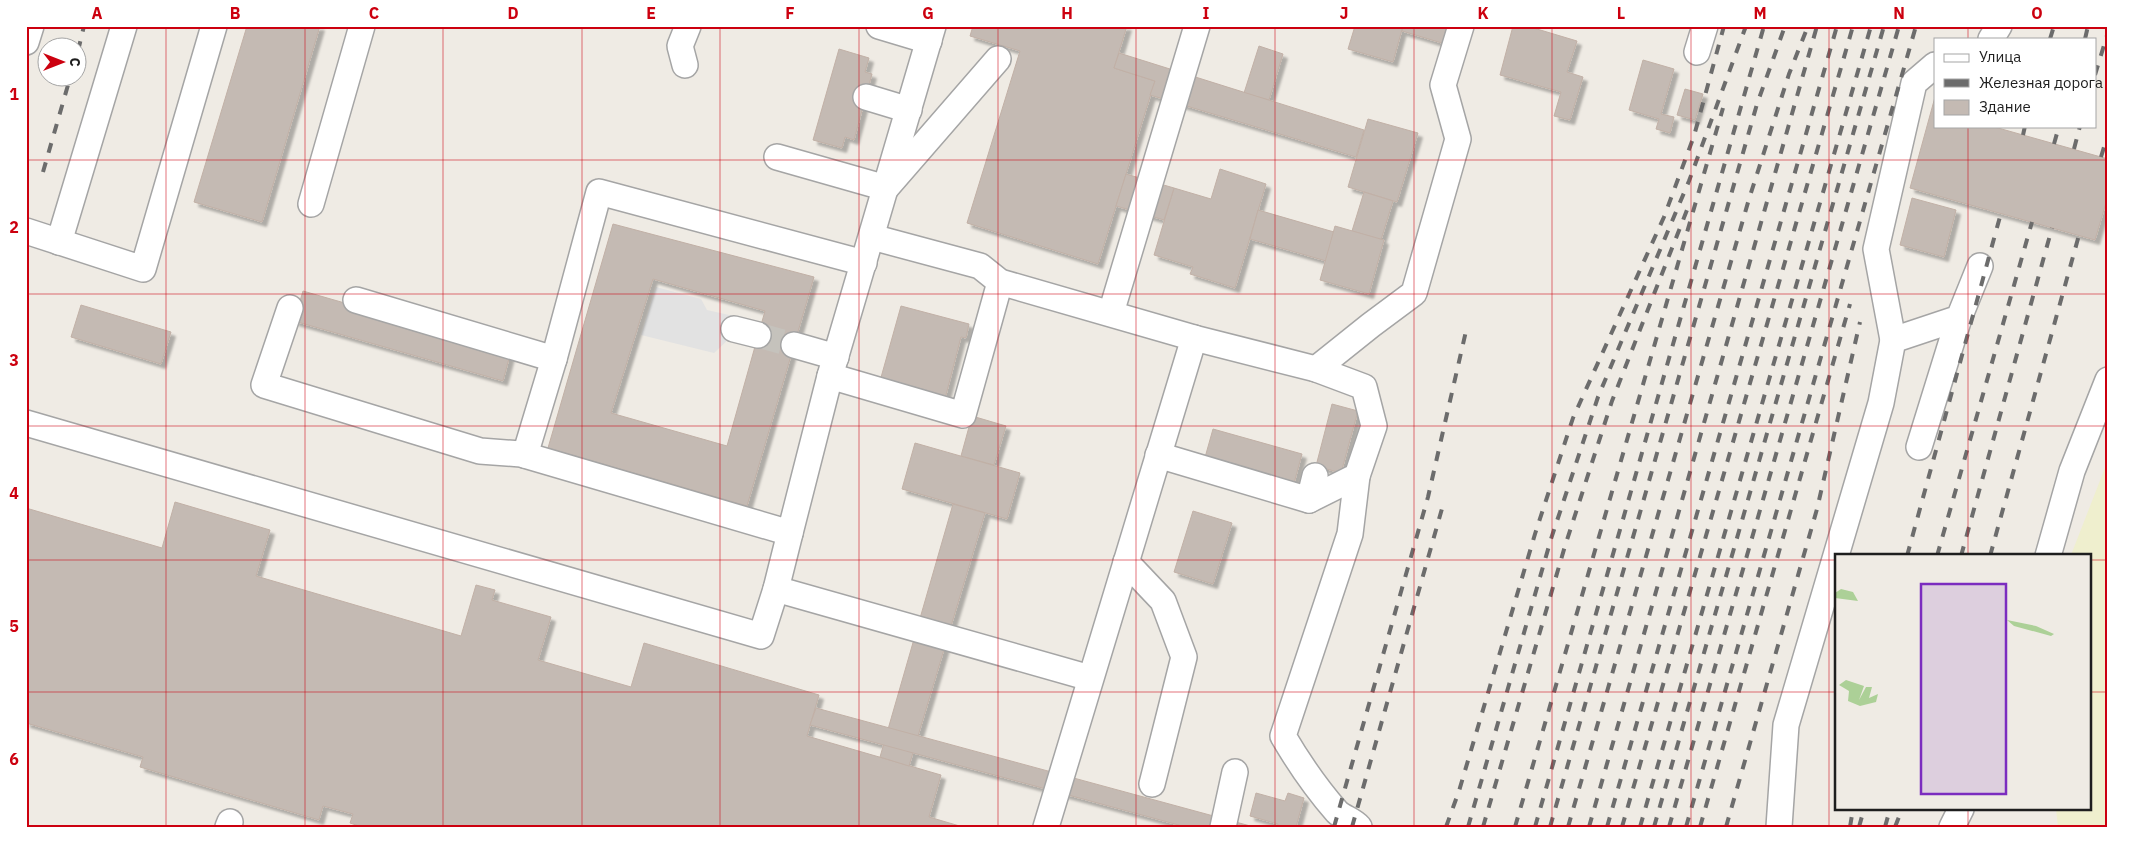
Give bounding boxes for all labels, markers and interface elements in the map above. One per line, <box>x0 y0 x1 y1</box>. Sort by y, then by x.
text: A <box>92 3 103 23</box>
text: B <box>230 3 241 23</box>
text: C <box>369 3 379 23</box>
text: D <box>507 3 519 23</box>
text: E <box>646 3 656 23</box>
text: F <box>785 3 795 23</box>
text: G <box>922 3 934 23</box>
text: H <box>1061 3 1073 23</box>
text: I <box>1203 3 1210 23</box>
text: J <box>1340 3 1348 23</box>
text: K <box>1477 3 1489 23</box>
text: L <box>1617 3 1625 23</box>
text: M <box>1753 3 1767 23</box>
text: N <box>1893 3 1905 23</box>
text: O <box>2031 3 2043 23</box>
north arrow <box>38 38 88 88</box>
legend <box>1934 38 2096 128</box>
text: Улица <box>1979 47 2021 66</box>
text: С <box>66 57 84 67</box>
text: Железная дорога <box>1979 73 2103 92</box>
text: 1 <box>9 84 19 104</box>
text: Здание <box>1979 97 2031 116</box>
text: 2 <box>9 217 19 237</box>
text: 3 <box>9 350 19 370</box>
text: 4 <box>9 483 19 503</box>
inset map <box>1835 554 2092 810</box>
text: 5 <box>9 616 19 636</box>
text: 6 <box>9 749 19 769</box>

